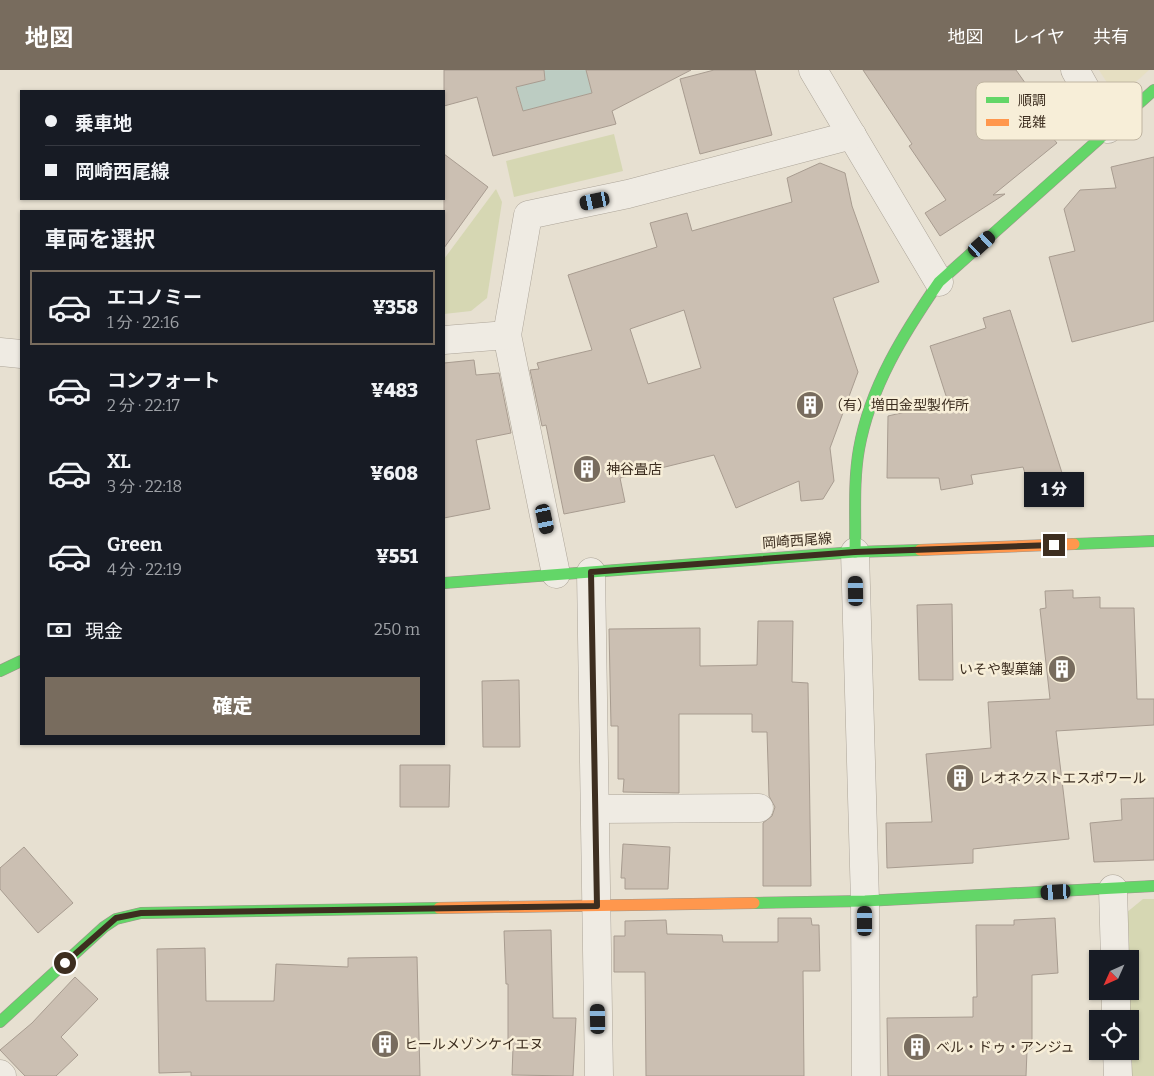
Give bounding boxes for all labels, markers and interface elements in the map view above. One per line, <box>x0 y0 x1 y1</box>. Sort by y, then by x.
text: 地図 <box>25 24 73 52</box>
text: 地図 <box>948 26 984 48</box>
text: レイヤ <box>1012 26 1065 48</box>
text: 共有 <box>1093 26 1129 48</box>
legend <box>976 82 1142 140</box>
text: 順調 <box>1018 92 1046 109</box>
text: 乗車地 <box>75 112 132 135</box>
text: 混雑 <box>1018 114 1046 131</box>
text: 岡崎西尾線 <box>75 160 170 183</box>
car <box>578 191 611 211</box>
text: 車両を選択 <box>45 226 155 253</box>
car <box>965 228 998 260</box>
icon: car <box>47 285 92 330</box>
text: エコノミー <box>107 286 202 309</box>
text: ¥358 <box>373 296 418 319</box>
text: 1 分 · 22:16 <box>107 313 179 332</box>
icon: car <box>47 368 92 413</box>
text: コンフォート <box>107 369 220 392</box>
text: ¥483 <box>371 379 418 402</box>
building icon: （有）増田金型製作所 <box>795 390 825 420</box>
text: 2 分 · 22:17 <box>107 396 180 415</box>
place label: （有）増田金型製作所 <box>829 397 969 414</box>
text: XL <box>107 450 131 473</box>
icon: car <box>47 451 92 496</box>
building icon: 神谷畳店 <box>572 454 602 484</box>
place label: 神谷畳店 <box>606 461 662 478</box>
text: ¥608 <box>370 462 418 485</box>
callout: 1 分 <box>1024 472 1084 508</box>
text: 3 分 · 22:18 <box>107 477 182 496</box>
text: 1 分 <box>1041 480 1067 499</box>
car <box>534 503 555 535</box>
street label: 岡崎西尾線 <box>761 530 833 552</box>
text: Green <box>107 533 162 556</box>
icon: car <box>47 534 92 579</box>
route end <box>1043 534 1065 556</box>
text: ¥551 <box>376 545 418 568</box>
text: 4 分 · 22:19 <box>107 560 182 579</box>
car <box>848 576 863 606</box>
icon: cash <box>45 616 73 644</box>
text: 現金 <box>85 620 123 643</box>
text: 250 m <box>374 620 420 639</box>
building icon: いそや製菓舗 <box>1047 654 1077 684</box>
place label: いそや製菓舗 <box>959 661 1043 678</box>
button: 確定 <box>45 677 420 735</box>
building icon: レオネクストエスポワール <box>945 763 975 793</box>
place label: レオネクストエスポワール <box>979 770 1147 787</box>
car <box>1040 884 1071 900</box>
car <box>857 906 872 936</box>
north arrow <box>1089 950 1139 1000</box>
map controls <box>1089 950 1139 1060</box>
route start <box>54 952 76 974</box>
car <box>590 1004 605 1034</box>
button: locate <box>1089 1010 1139 1060</box>
building icon: ヒールメゾンケイエヌ <box>370 1029 400 1059</box>
building icon: ベル・ドゥ・アンジュ <box>902 1032 932 1062</box>
place label: ヒールメゾンケイエヌ <box>404 1036 544 1053</box>
place label: ベル・ドゥ・アンジュ <box>936 1039 1074 1056</box>

